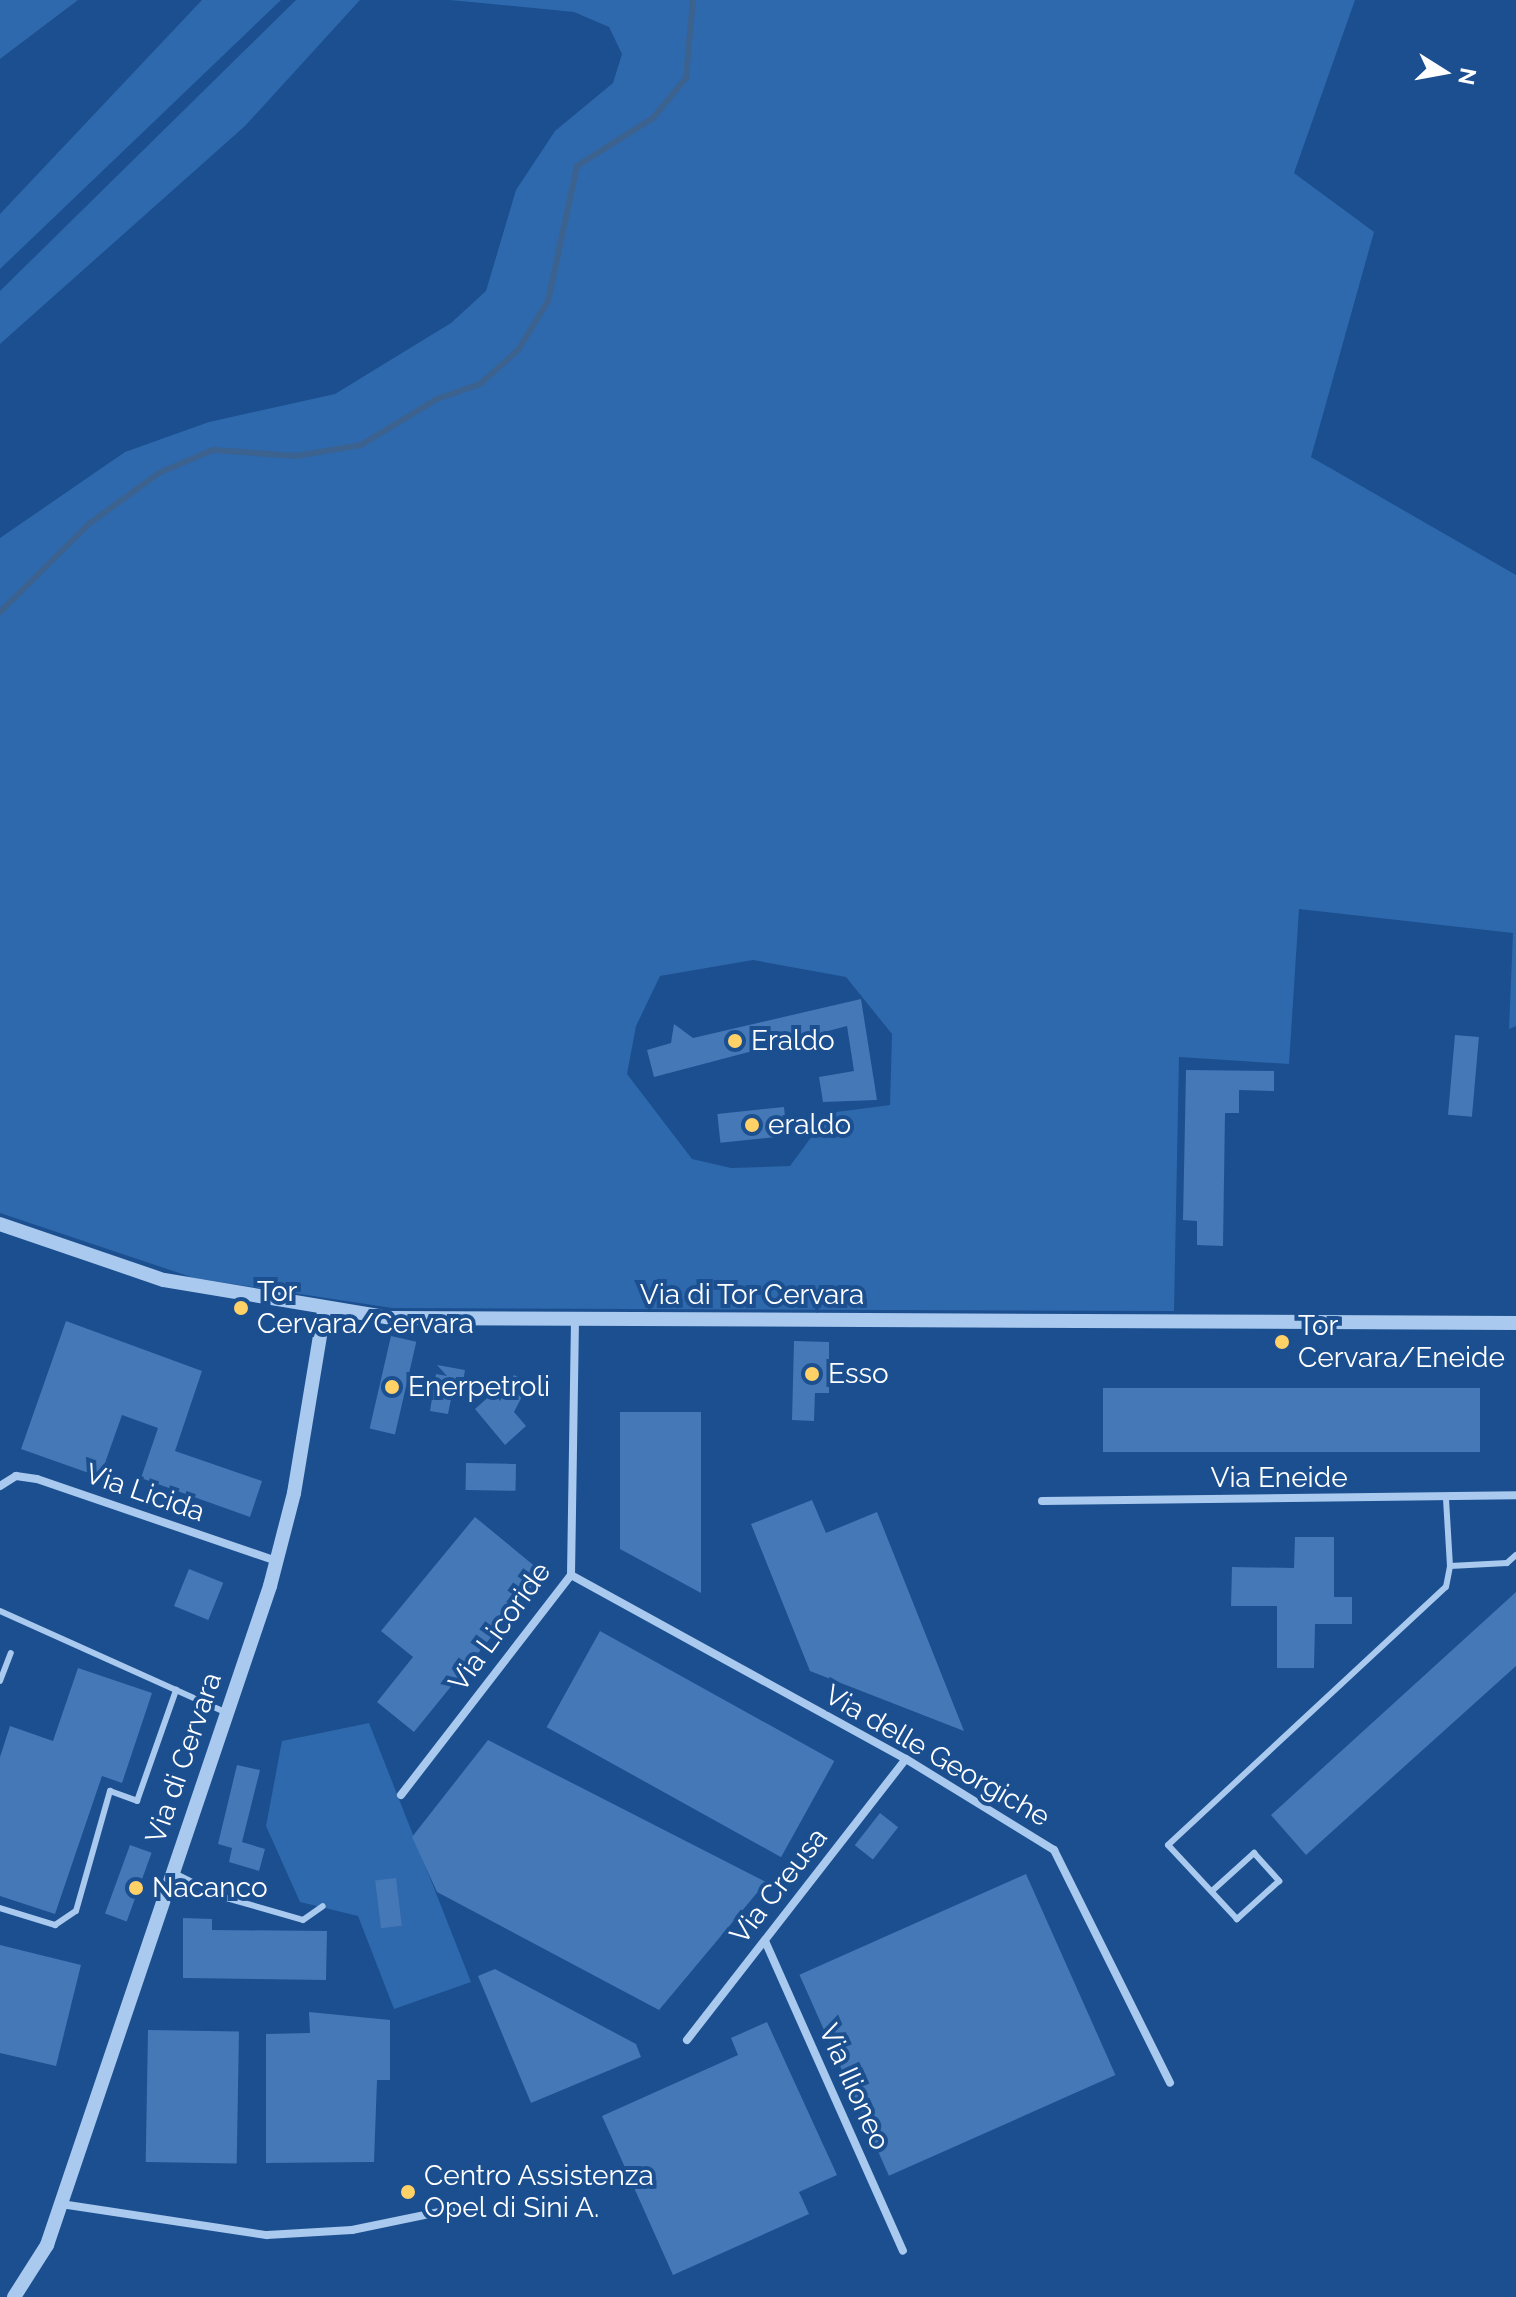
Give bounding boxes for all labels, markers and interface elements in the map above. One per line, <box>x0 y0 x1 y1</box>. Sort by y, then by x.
north arrow <box>1404 32 1484 112</box>
text: N <box>1453 66 1482 87</box>
place label: Eraldo <box>751 1024 835 1058</box>
marker: Eraldo <box>726 1032 744 1050</box>
place label: eraldo <box>768 1108 851 1142</box>
marker: eraldo <box>743 1116 761 1134</box>
place label: Tor Cervara/Cervara <box>257 1275 474 1341</box>
street label: Via di Tor Cervara <box>639 1278 865 1312</box>
marker: Tor Cervara/Cervara <box>232 1299 250 1317</box>
place label: Tor Cervara/Eneide <box>1298 1309 1505 1375</box>
marker: Tor Cervara/Eneide <box>1273 1333 1291 1351</box>
place label: Esso <box>828 1357 889 1391</box>
marker: Esso <box>803 1365 821 1383</box>
place label: Enerpetroli <box>408 1370 550 1404</box>
marker: Enerpetroli <box>383 1378 401 1396</box>
street label: Via Licida <box>81 1457 209 1529</box>
street label: Via Eneide <box>1210 1461 1348 1495</box>
street label: Via Licoride <box>442 1556 558 1698</box>
street label: Via di Cervara <box>139 1668 229 1848</box>
street label: Via delle Georgiche <box>818 1678 1056 1834</box>
street label: Via Creusa <box>723 1821 835 1951</box>
place label: Nacanco <box>152 1871 268 1905</box>
marker: Nacanco <box>127 1879 145 1897</box>
street label: Via Ilioneo <box>811 2019 897 2155</box>
place label: Centro Assistenza Opel di Sini A. <box>424 2159 655 2225</box>
marker: Centro Assistenza Opel di Sini A. <box>399 2183 417 2201</box>

